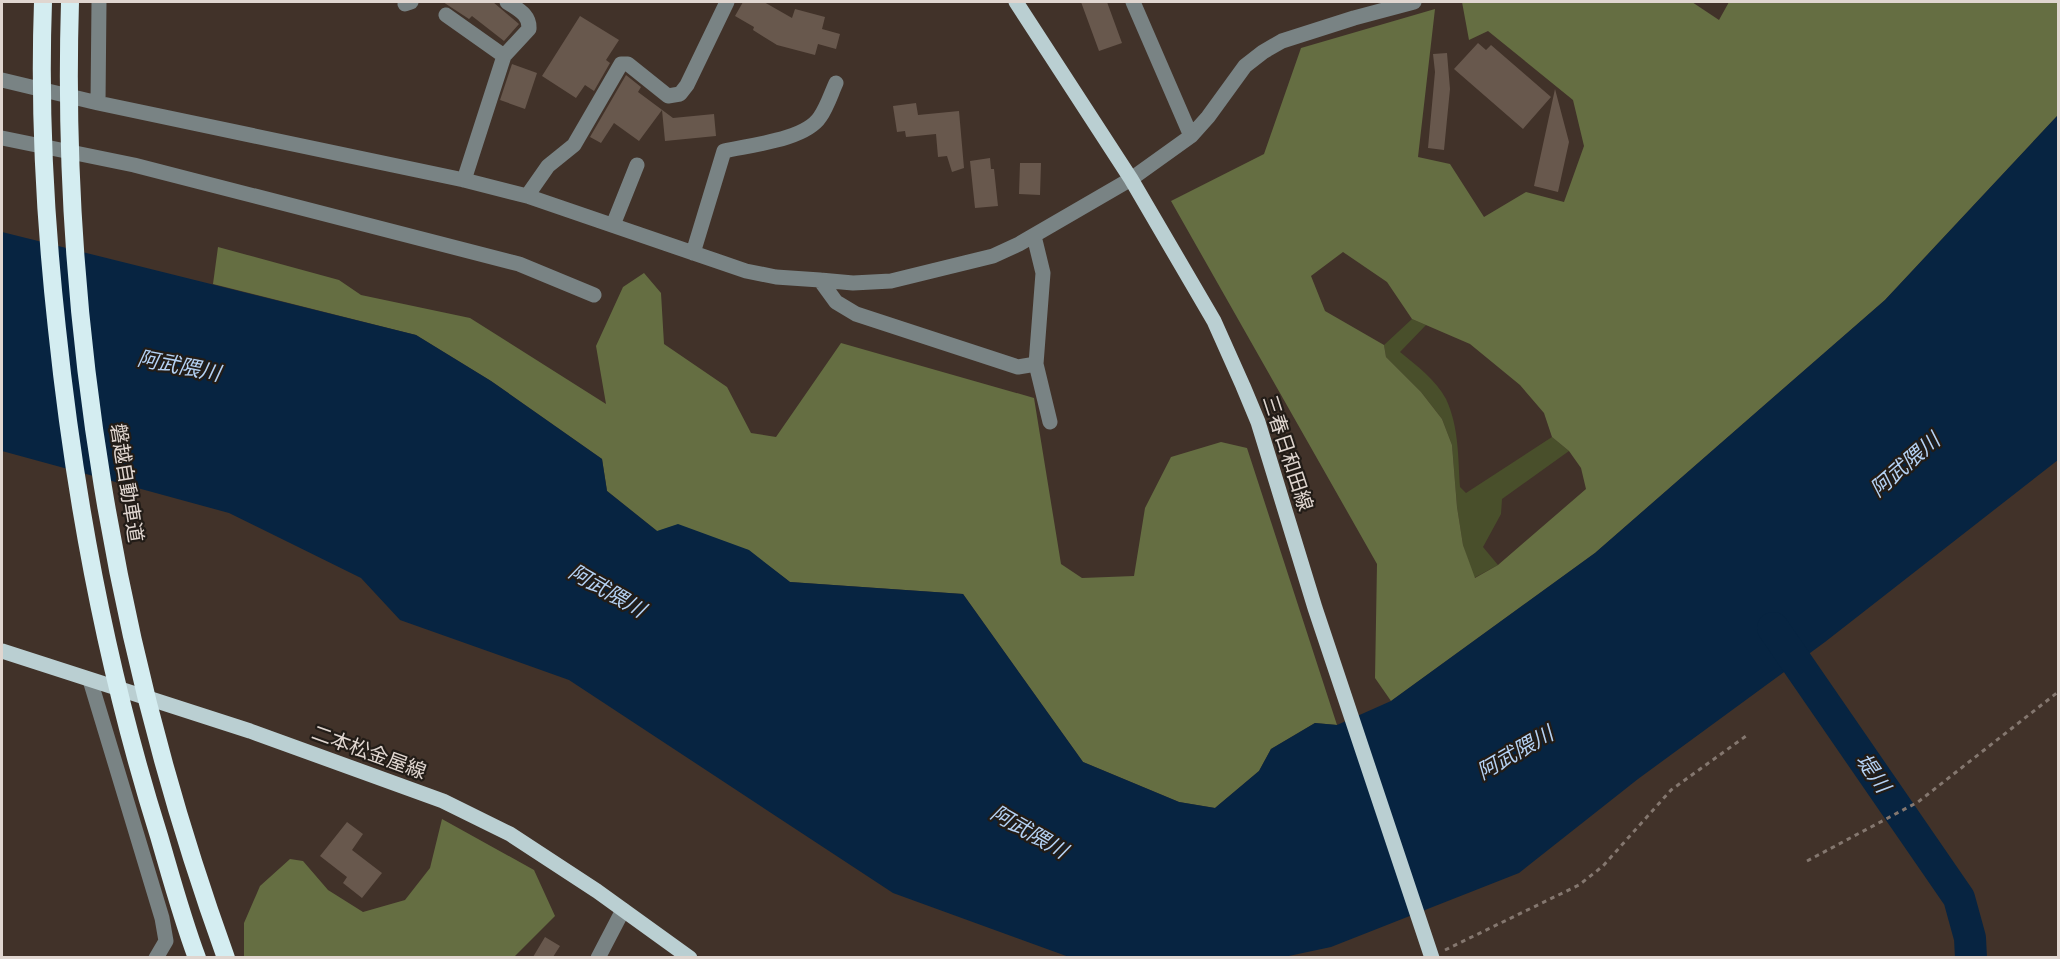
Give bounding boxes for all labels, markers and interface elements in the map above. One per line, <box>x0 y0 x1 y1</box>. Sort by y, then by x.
water label: 阿武隈川 <box>135 345 225 386</box>
street label: 三春日和田線 <box>1258 392 1318 514</box>
street label: 磐越自動車道 <box>106 422 148 544</box>
water label: 阿武隈川 <box>1865 426 1946 502</box>
water label: 阿武隈川 <box>565 559 652 623</box>
street label: 二本松金屋線 <box>309 720 429 784</box>
water label: 阿武隈川 <box>1472 720 1559 784</box>
water label: 堤川 <box>1851 748 1897 799</box>
water label: 阿武隈川 <box>987 800 1074 864</box>

